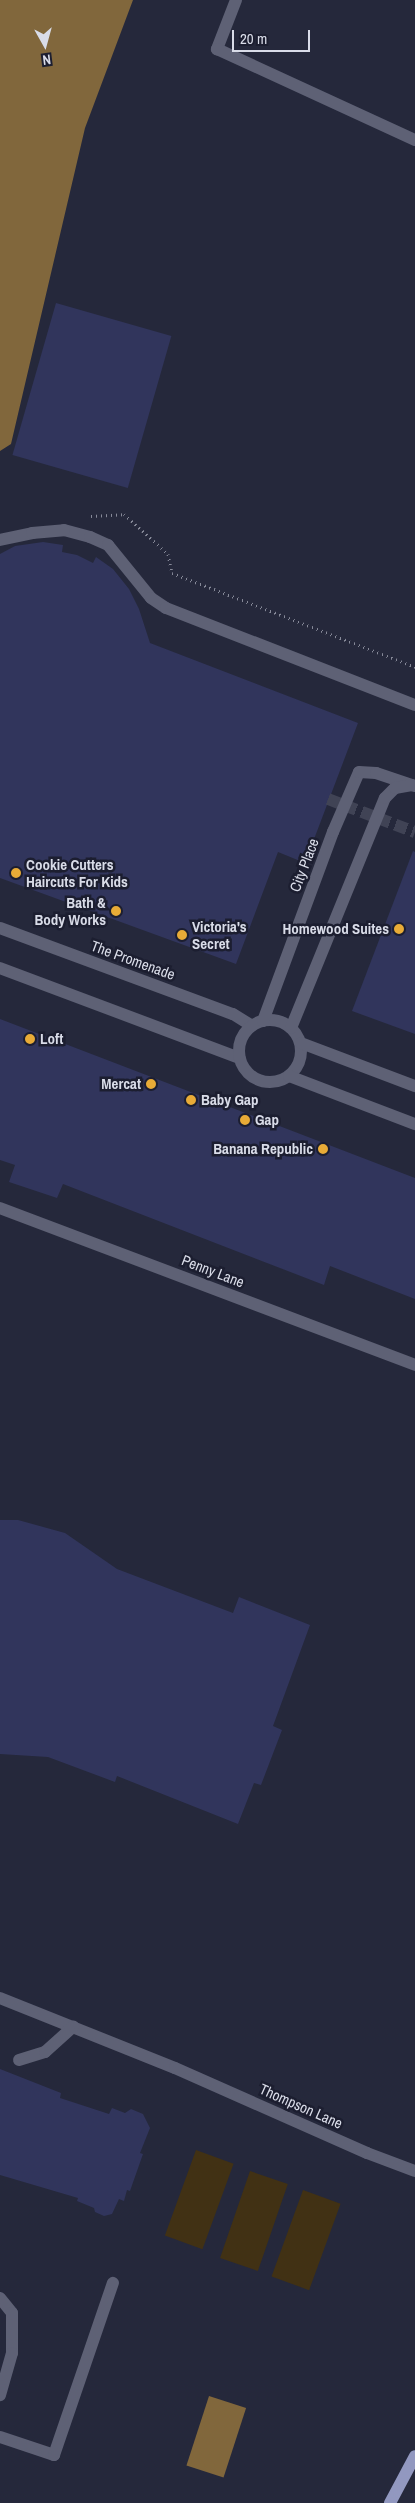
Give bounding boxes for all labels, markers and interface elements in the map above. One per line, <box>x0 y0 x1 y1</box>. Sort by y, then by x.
north arrow <box>20 20 70 70</box>
scale bar <box>235 20 312 52</box>
text: 20 m <box>240 28 267 49</box>
text: N <box>42 50 52 69</box>
street label: City Place <box>286 836 322 894</box>
place label: Cookie Cutters Haircuts For Kids <box>26 855 128 890</box>
marker: Cookie Cutters Haircuts For Kids <box>10 867 22 879</box>
place label: Bath & Body Works <box>34 893 106 928</box>
marker: Bath & Body Works <box>110 905 122 917</box>
place label: Victoria's Secret <box>192 917 247 952</box>
place label: Homewood Suites <box>282 920 389 938</box>
marker: Homewood Suites <box>393 923 405 935</box>
marker: Victoria's Secret <box>176 929 188 941</box>
street label: The Promenade <box>88 936 178 984</box>
place label: Loft <box>40 1030 63 1048</box>
marker: Loft <box>24 1033 36 1045</box>
place label: Mercat <box>101 1075 141 1093</box>
marker: Mercat <box>145 1078 157 1090</box>
place label: Baby Gap <box>201 1091 258 1109</box>
marker: Baby Gap <box>185 1094 197 1106</box>
place label: Gap <box>255 1111 279 1129</box>
marker: Gap <box>239 1114 251 1126</box>
place label: Banana Republic <box>213 1140 313 1158</box>
marker: Banana Republic <box>317 1143 329 1155</box>
street label: Penny Lane <box>179 1251 247 1291</box>
street label: Thompson Lane <box>257 2080 345 2132</box>

